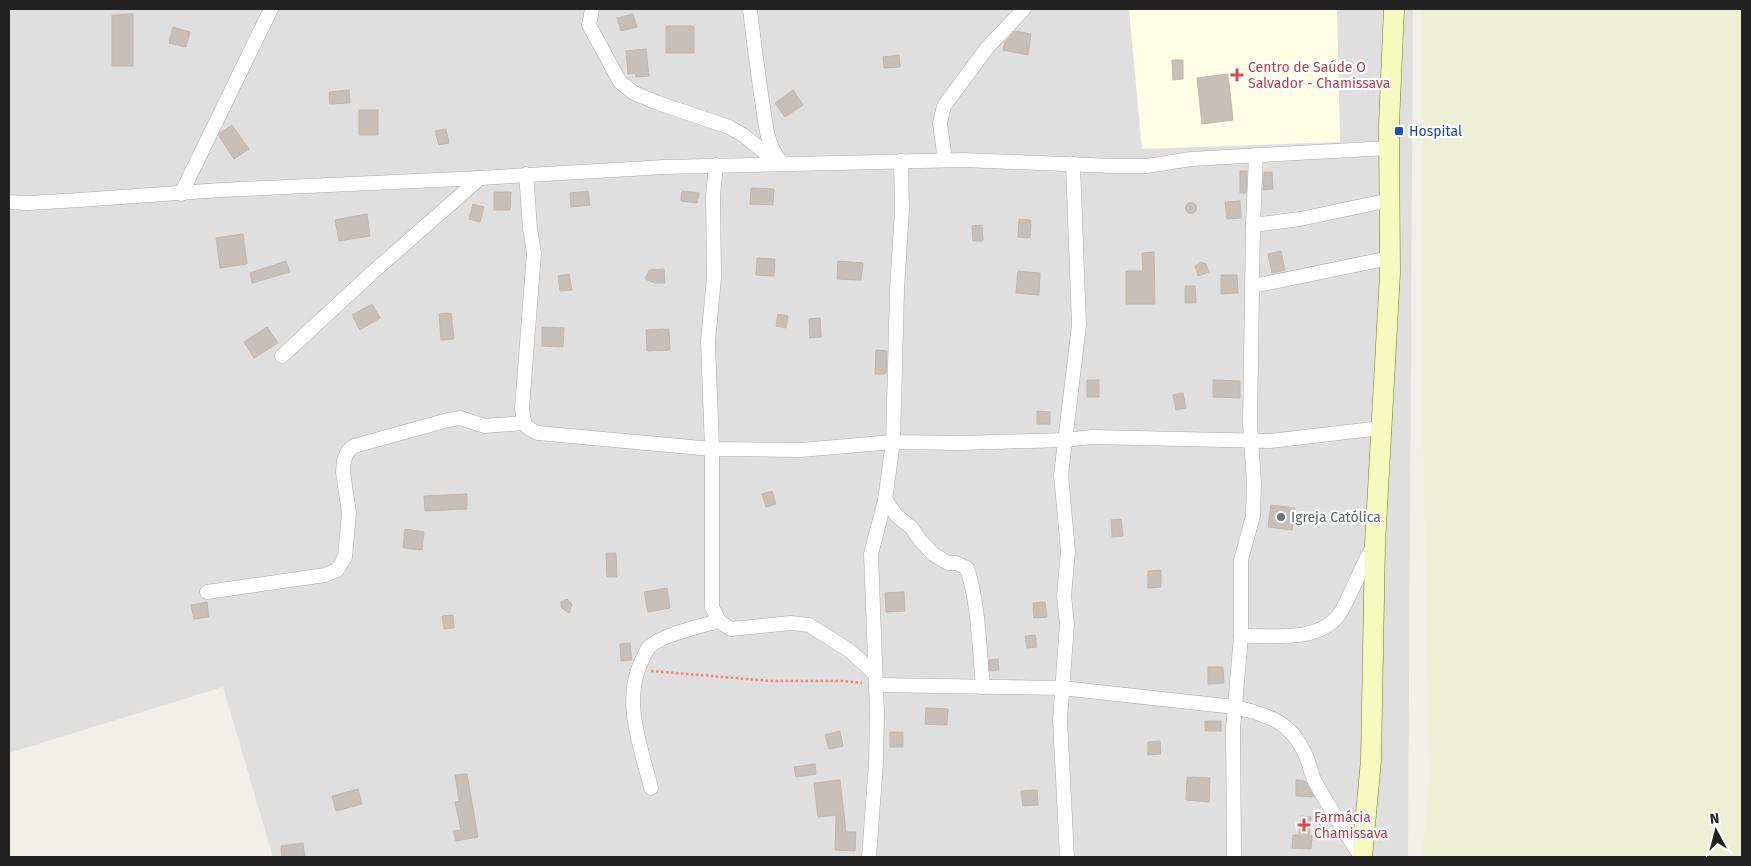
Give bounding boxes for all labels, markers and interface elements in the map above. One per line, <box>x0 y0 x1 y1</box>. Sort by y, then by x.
place label: Centro de Saúde O Salvador - Chamissava <box>1248 59 1390 92</box>
marker: Centro de Saúde O Salvador - Chamissava <box>1230 68 1244 82</box>
place label: Hospital <box>1409 123 1462 140</box>
marker: Hospital <box>1393 125 1405 137</box>
place label: Igreja Católica <box>1291 509 1381 526</box>
marker: Igreja Católica <box>1275 511 1287 523</box>
north arrow <box>1691 806 1741 856</box>
place label: Farmácia Chamissava <box>1314 809 1388 842</box>
text: N <box>1709 810 1720 828</box>
marker: Farmácia Chamissava <box>1298 819 1310 831</box>

